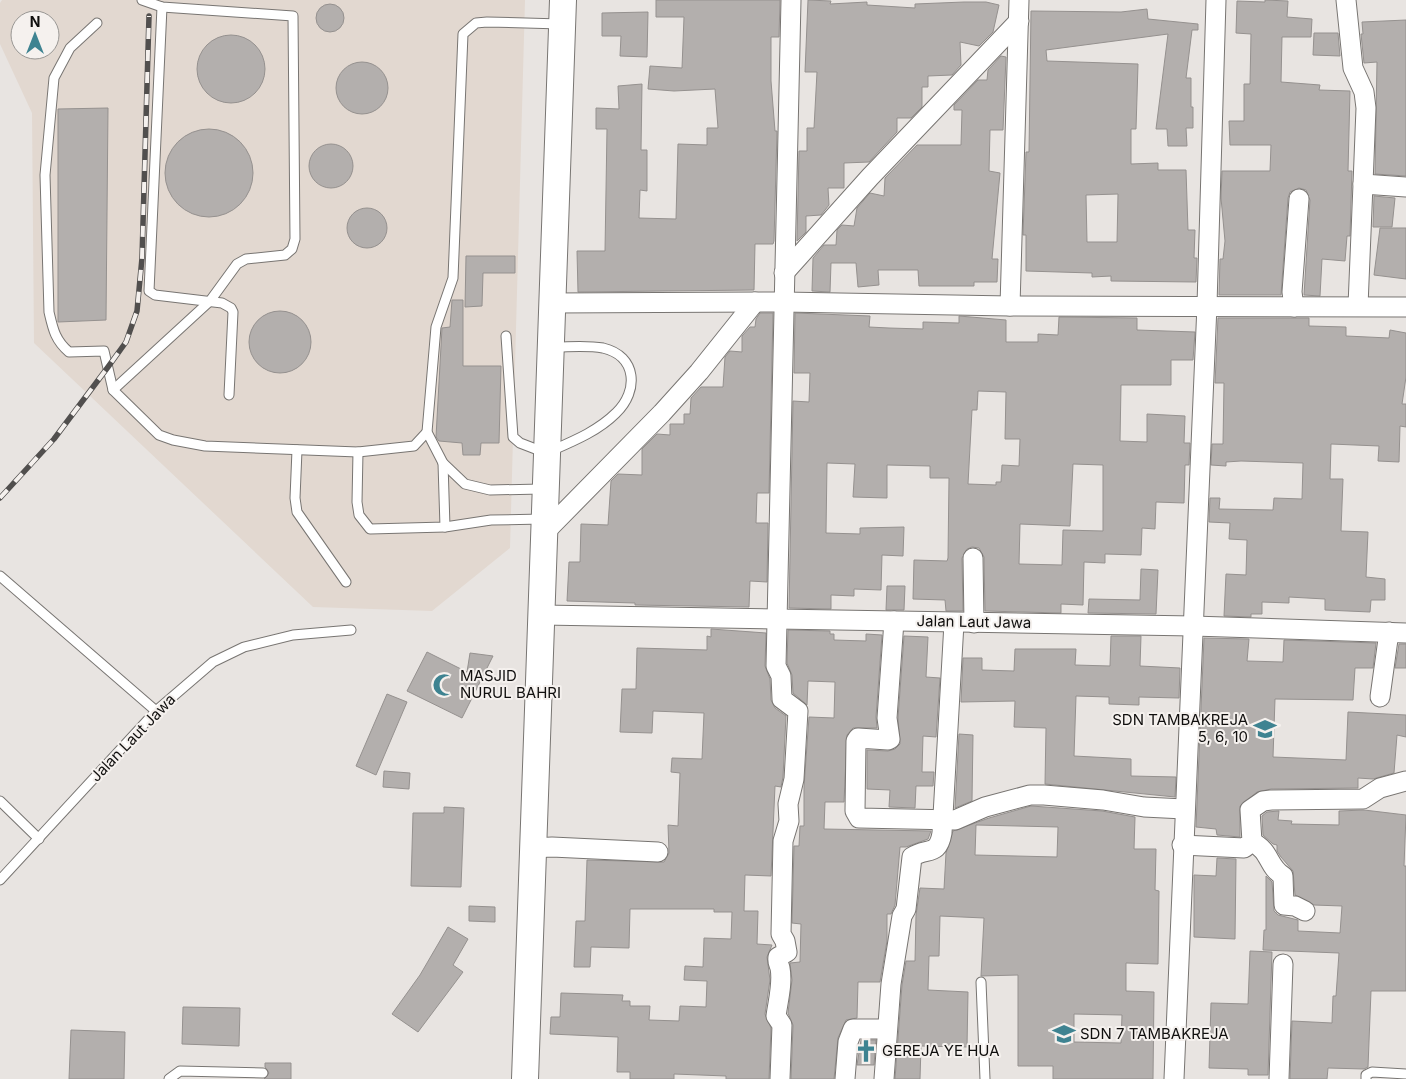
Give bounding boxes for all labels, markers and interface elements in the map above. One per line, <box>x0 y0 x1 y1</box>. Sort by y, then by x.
north arrow <box>10 10 60 60</box>
text: N <box>30 13 40 30</box>
street label: Jalan Laut Jawa <box>916 611 1032 632</box>
place label: MASJID NURUL BAHRI <box>460 666 561 702</box>
mosque icon: MASJID NURUL BAHRI <box>431 672 457 698</box>
street label: Jalan Laut Jawa <box>86 690 179 786</box>
place label: SDN TAMBAKREJA 5, 6, 10 <box>1112 710 1248 746</box>
school or university icon: SDN TAMBAKREJA 5, 6, 10 <box>1252 716 1278 742</box>
school or university icon: SDN 7 TAMBAKREJA <box>1051 1021 1077 1047</box>
place label: SDN 7 TAMBAKREJA <box>1080 1024 1229 1043</box>
church icon: GEREJA YE HUA <box>853 1038 879 1064</box>
place label: GEREJA YE HUA <box>882 1041 1000 1060</box>

